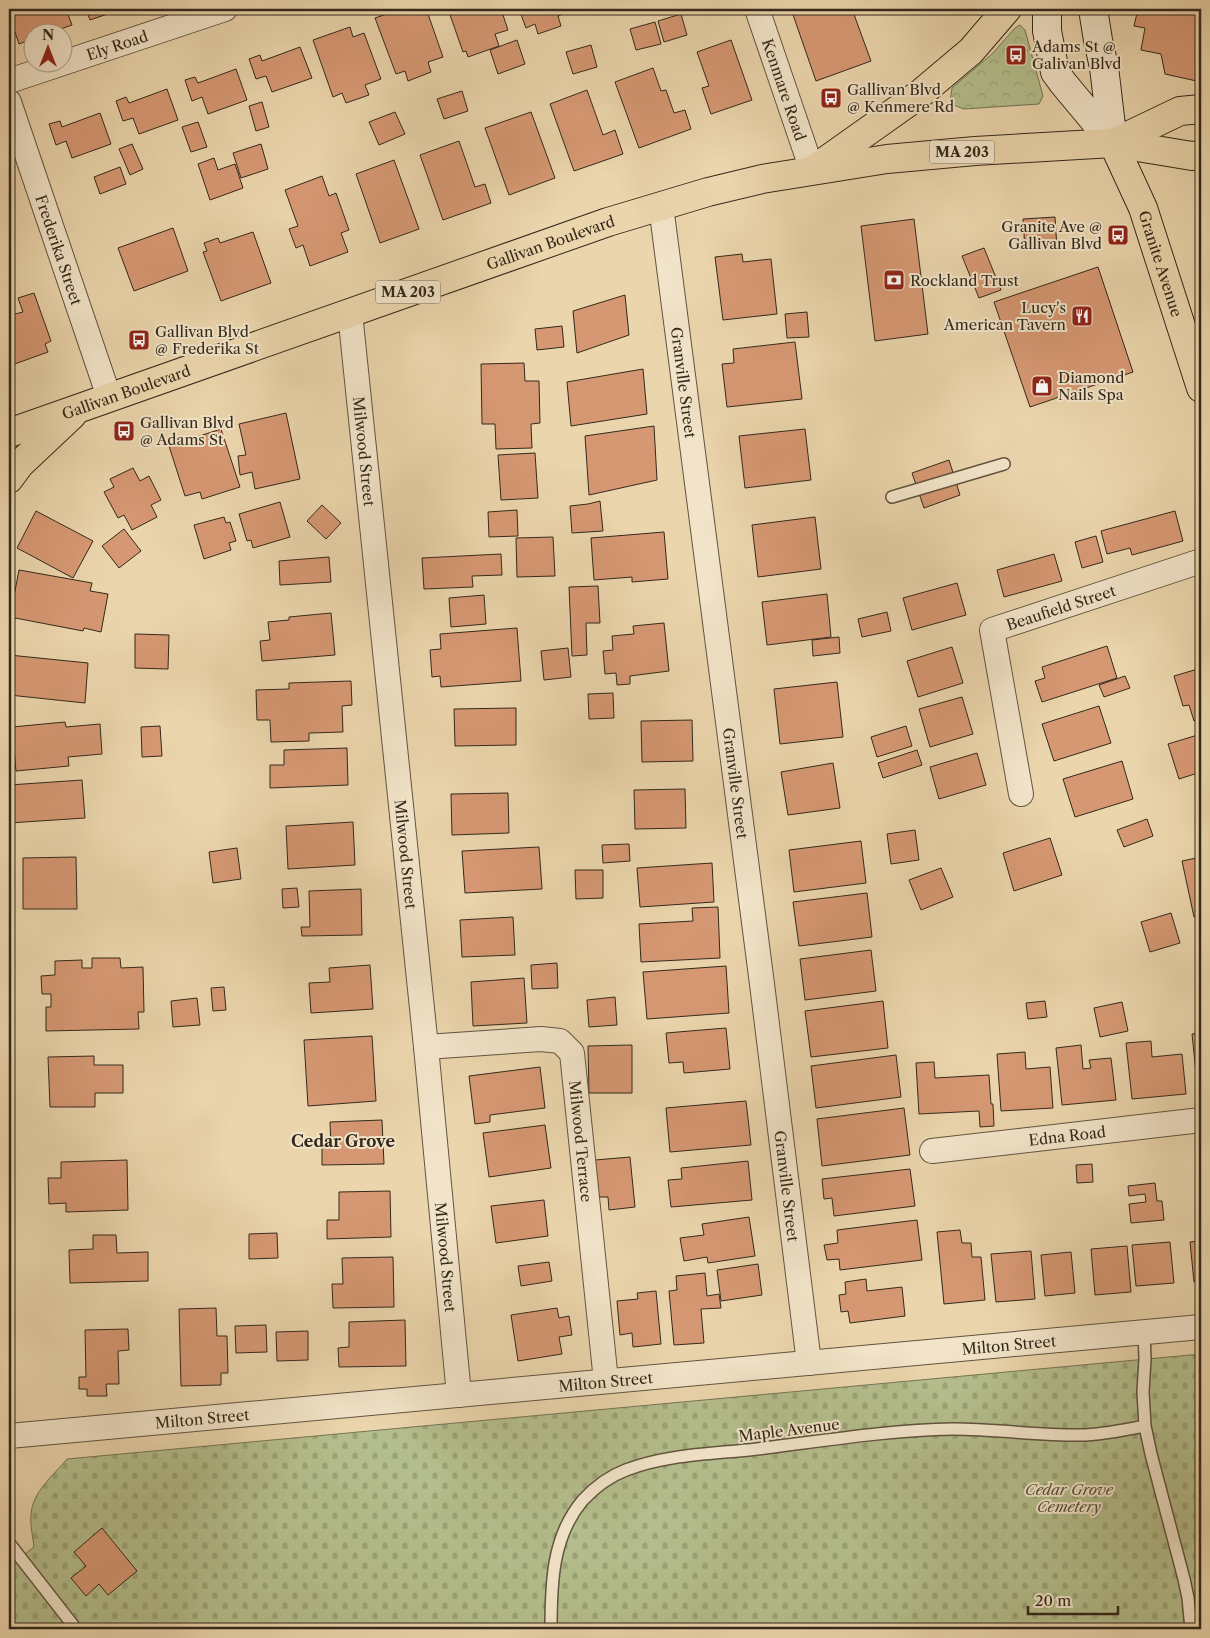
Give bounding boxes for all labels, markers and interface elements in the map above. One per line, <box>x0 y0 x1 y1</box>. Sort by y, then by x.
north arrow <box>22 22 72 72</box>
text: N <box>42 26 54 44</box>
street label: Ely Road <box>84 26 150 64</box>
street label: Kenmare Road <box>758 36 811 143</box>
place label: Adams St @ Galivan Blvd <box>1031 37 1121 73</box>
bus stop icon: Adams St @ Galivan Blvd <box>1004 43 1028 67</box>
place label: Gallivan Blvd @ Kenmere Rd <box>847 80 954 116</box>
bus stop icon: Gallivan Blvd @ Kenmere Rd <box>819 86 843 110</box>
road number: MA 203 <box>930 140 994 163</box>
street label: Frederika Street <box>32 192 87 308</box>
street label: Granite Avenue <box>1135 208 1187 319</box>
street label: Gallivan Boulevard <box>484 211 617 274</box>
place label: Granite Ave @ Gallivan Blvd <box>1001 217 1102 253</box>
bus stop icon: Granite Ave @ Gallivan Blvd <box>1106 223 1130 247</box>
bank icon: Rockland Trust <box>882 268 906 292</box>
place label: Rockland Trust <box>910 271 1019 290</box>
road number: MA 203 <box>376 280 440 304</box>
place label: Lucy's American Tavern <box>943 298 1067 334</box>
restaurant icon: Lucy's American Tavern <box>1070 304 1094 328</box>
place label: Gallivan Blvd @ Frederika St <box>155 322 260 358</box>
street label: Granville Street <box>667 326 701 440</box>
bus stop icon: Gallivan Blvd @ Frederika St <box>127 328 151 352</box>
street label: Gallivan Boulevard <box>59 360 193 423</box>
place label: Diamond Nails Spa <box>1058 368 1124 404</box>
shop icon: Diamond Nails Spa <box>1030 374 1054 398</box>
street label: Milwood Street <box>349 395 380 508</box>
place label: Gallivan Blvd @ Adams St <box>140 413 234 449</box>
bus stop icon: Gallivan Blvd @ Adams St <box>112 419 136 443</box>
street label: Beaufield Street <box>1004 580 1119 634</box>
street label: Granville Street <box>719 726 753 841</box>
street label: Milwood Street <box>391 798 421 911</box>
street label: Milwood Terrace <box>565 1079 597 1203</box>
street label: Edna Road <box>1027 1122 1107 1149</box>
street label: Granville Street <box>771 1129 803 1243</box>
district label: Cedar Grove <box>291 1131 395 1151</box>
street label: Milwood Street <box>431 1201 461 1314</box>
street label: Milton Street <box>961 1331 1058 1358</box>
street label: Milton Street <box>558 1368 654 1395</box>
street label: Milton Street <box>154 1405 251 1432</box>
street label: Maple Avenue <box>737 1414 841 1446</box>
park label: Cedar Grove Cemetery <box>1025 1480 1114 1516</box>
scale bar <box>1028 1583 1118 1615</box>
text: 20 m <box>1035 1591 1071 1610</box>

